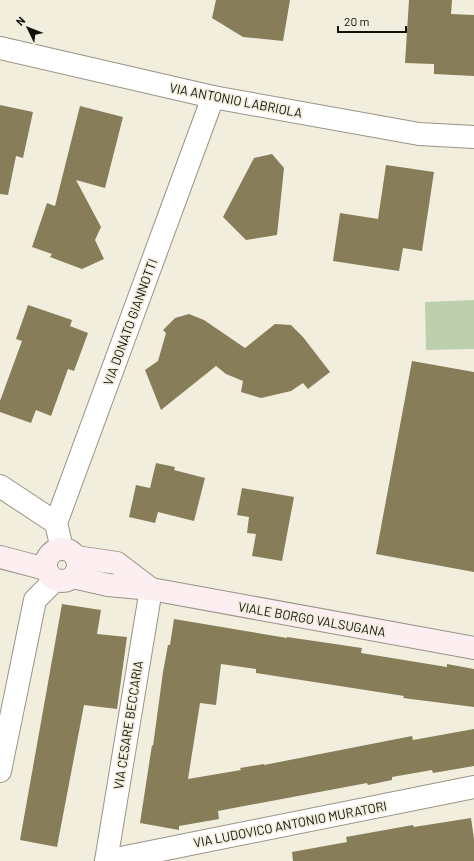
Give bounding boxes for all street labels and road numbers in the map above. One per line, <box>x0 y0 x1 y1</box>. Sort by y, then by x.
street label: VIA ANTONIO LABRIOLA <box>168 79 304 121</box>
street label: VIA DONATO GIANNOTTI <box>100 256 160 388</box>
street label: VIALE BORGO VALSUGANA <box>237 598 387 640</box>
street label: VIA CESARE BECCARIA <box>110 659 146 790</box>
street label: VIA LUDOVICO ANTONIO MURATORI <box>192 797 388 851</box>

